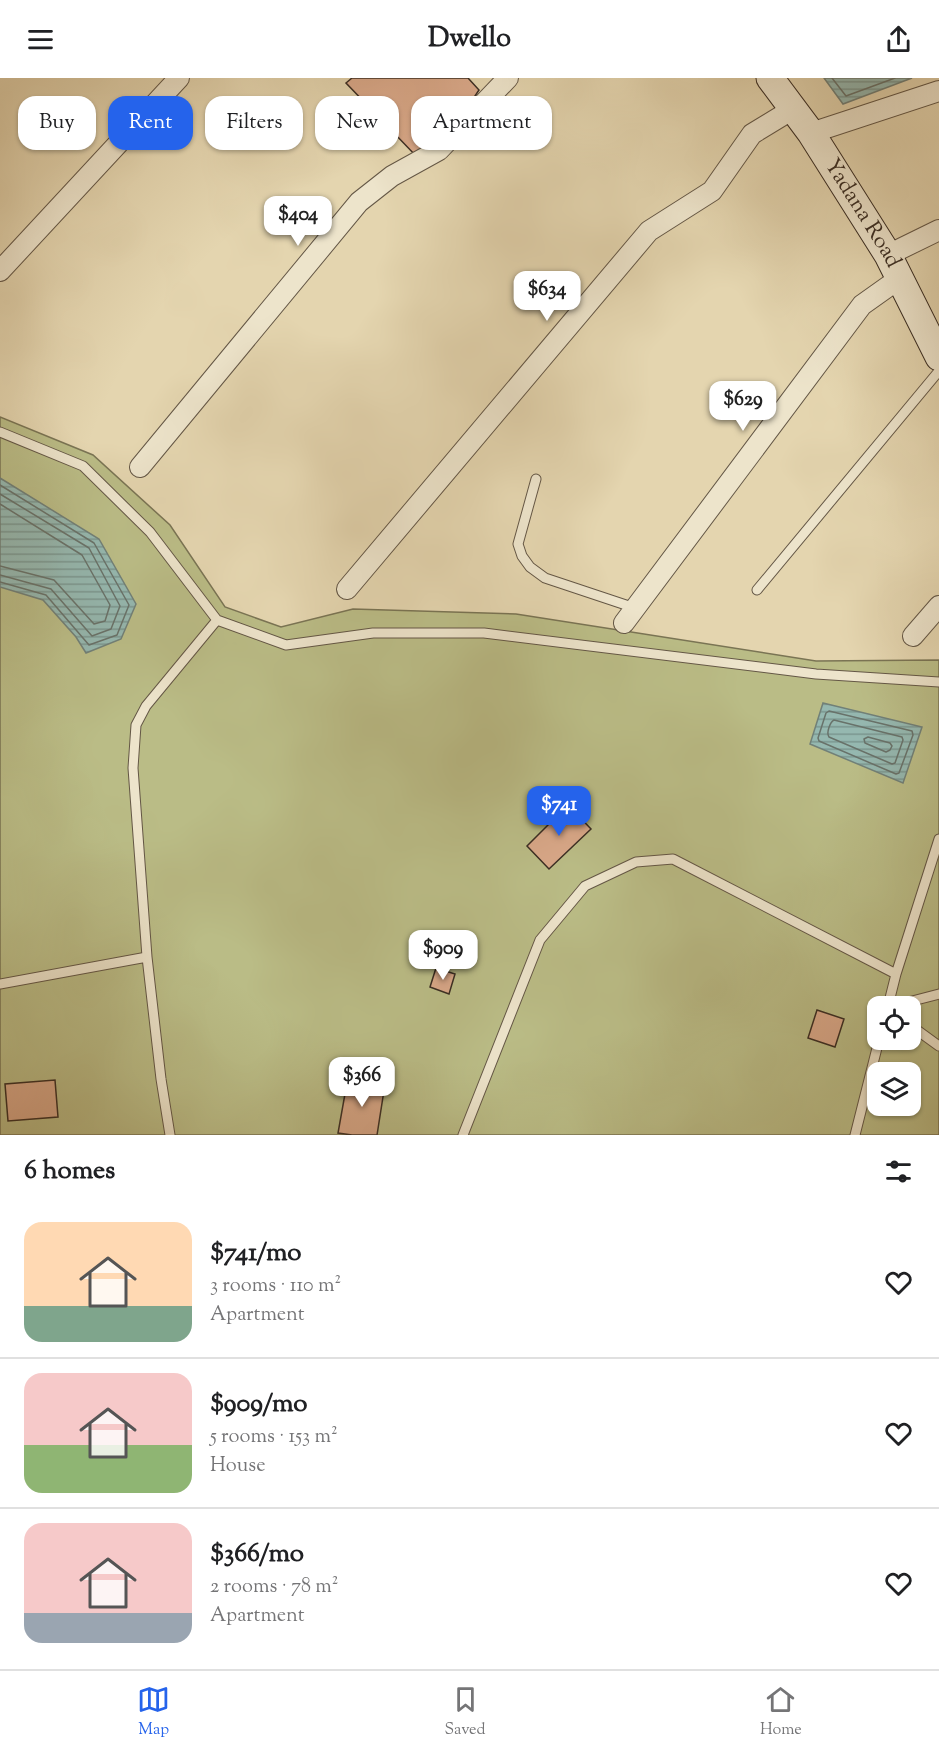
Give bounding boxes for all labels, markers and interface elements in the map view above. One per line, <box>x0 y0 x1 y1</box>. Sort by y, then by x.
text: Dwello <box>428 20 511 59</box>
icon: menu <box>24 23 57 56</box>
icon: share <box>882 23 915 56</box>
chip: Buy <box>18 96 96 150</box>
chip: Rent <box>108 96 193 150</box>
chip: Filters <box>205 96 303 150</box>
chip: New <box>315 96 399 150</box>
chip: Apartment <box>411 96 552 150</box>
street label: Yadana Road <box>815 153 908 274</box>
pin: $404 <box>262 196 334 247</box>
text: $404 <box>278 201 318 230</box>
pin: $634 <box>511 271 583 322</box>
text: $634 <box>528 276 566 305</box>
pin: $629 <box>707 381 779 432</box>
text: $629 <box>723 386 763 415</box>
pin: $741 <box>523 786 595 837</box>
text: $741 <box>541 791 577 820</box>
pin: $909 <box>407 930 479 981</box>
text: $909 <box>423 935 463 964</box>
map controls <box>867 996 921 1116</box>
button: locate <box>867 996 921 1050</box>
pin: $366 <box>326 1057 398 1108</box>
text: $366 <box>343 1062 381 1091</box>
button: layers <box>867 1062 921 1116</box>
text: 6 homes <box>24 1153 115 1190</box>
icon: filters <box>882 1155 915 1188</box>
text: $741/mo <box>210 1235 302 1272</box>
icon: home <box>72 1246 144 1318</box>
icon: heart <box>882 1266 915 1299</box>
text: 3 rooms · 110 m² <box>210 1272 341 1301</box>
text: Apartment <box>210 1301 305 1330</box>
text: $909/mo <box>210 1386 307 1423</box>
icon: home <box>72 1397 144 1469</box>
icon: heart <box>882 1417 915 1450</box>
text: 5 rooms · 153 m² <box>210 1423 338 1452</box>
text: House <box>210 1452 265 1481</box>
text: $366/mo <box>210 1536 304 1573</box>
icon: home <box>72 1547 144 1619</box>
icon: heart <box>882 1567 915 1600</box>
text: 2 rooms · 78 m² <box>210 1573 339 1602</box>
text: Apartment <box>210 1602 305 1631</box>
tab: Map <box>137 1683 170 1742</box>
tab: Saved <box>444 1683 486 1742</box>
tab: Home <box>760 1683 802 1742</box>

